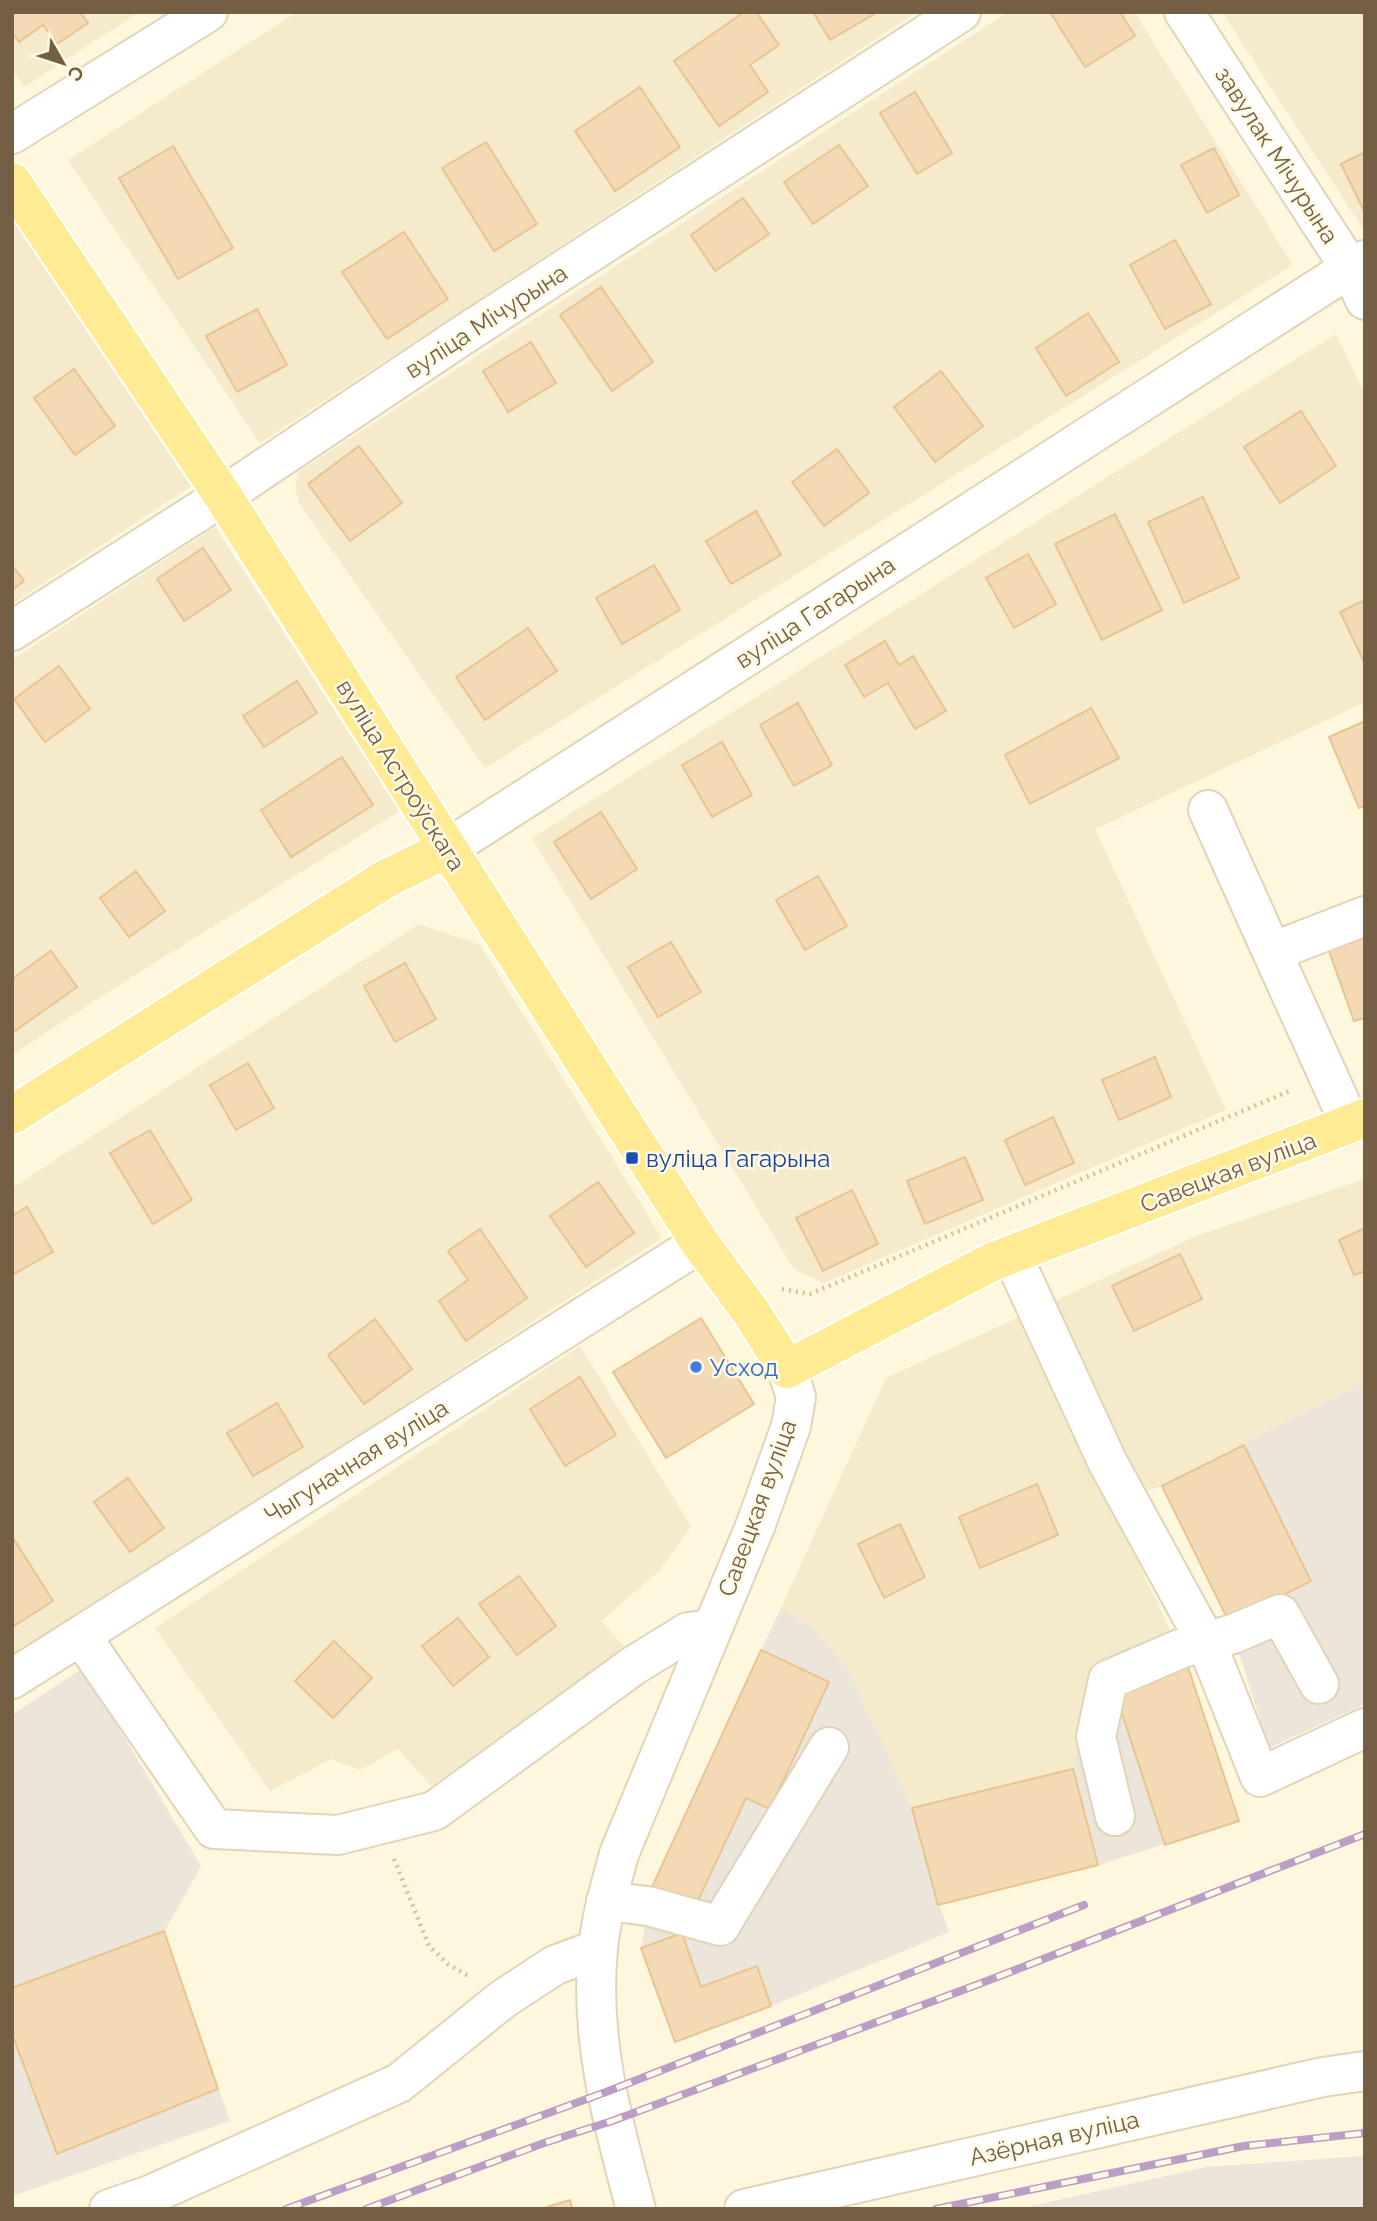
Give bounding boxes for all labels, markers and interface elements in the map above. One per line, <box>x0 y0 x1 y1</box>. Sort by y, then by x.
north arrow <box>28 28 98 98</box>
street label: завулак Мічурына <box>1209 61 1345 249</box>
text: С <box>64 62 89 86</box>
street label: вуліца Мічурына <box>399 258 573 384</box>
street label: вуліца Гагарына <box>730 550 900 674</box>
street label: вуліца Астроўскага <box>330 674 472 876</box>
street label: Савецкая вуліца <box>1136 1125 1320 1219</box>
place label: вуліца Гагарына <box>646 1144 830 1173</box>
marker: вуліца Гагарына <box>624 1150 640 1166</box>
place label: Усход <box>710 1353 778 1382</box>
marker: Усход <box>688 1359 704 1375</box>
street label: Чыгуначная вуліца <box>259 1393 453 1529</box>
street label: Савецкая вуліца <box>712 1416 802 1600</box>
street label: Азёрная вуліца <box>966 2104 1142 2172</box>

